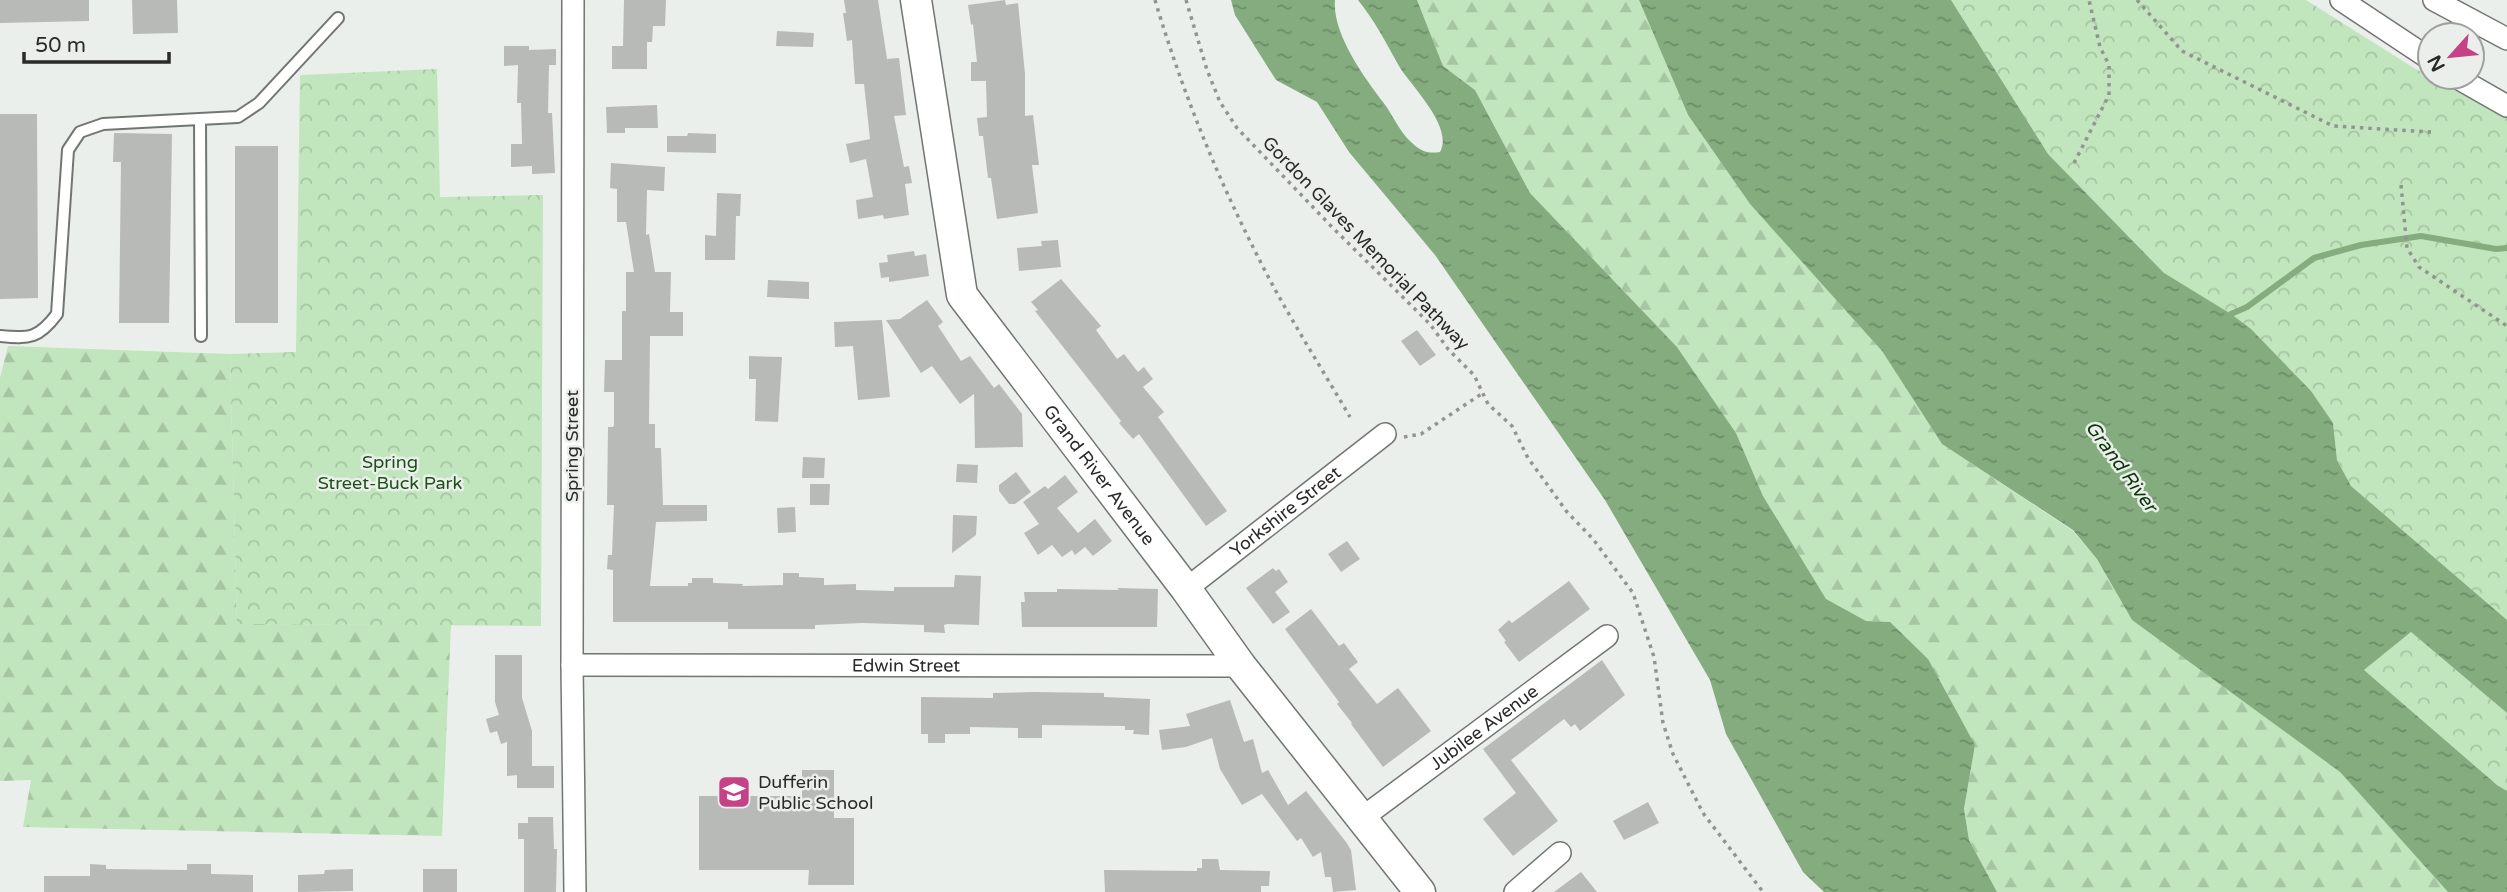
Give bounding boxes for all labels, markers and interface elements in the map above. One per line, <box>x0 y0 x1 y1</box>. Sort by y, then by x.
scale bar <box>24 21 170 65</box>
north arrow <box>2416 21 2486 91</box>
text: 50 m <box>35 33 86 58</box>
text: N <box>2423 51 2450 75</box>
street label: Gordon Glaves Memorial Pathway <box>1258 132 1474 355</box>
street label: Spring Street <box>561 390 583 502</box>
street label: Grand River Avenue <box>1039 401 1160 550</box>
water label: Grand River <box>2081 417 2163 519</box>
park label: Spring Street-Buck Park <box>318 451 462 494</box>
street label: Yorkshire Street <box>1225 461 1345 562</box>
street label: Edwin Street <box>852 654 960 677</box>
street label: Jubilee Avenue <box>1426 680 1542 775</box>
place label: Dufferin Public School <box>758 771 874 814</box>
school or university icon: Dufferin Public School <box>715 773 753 811</box>

